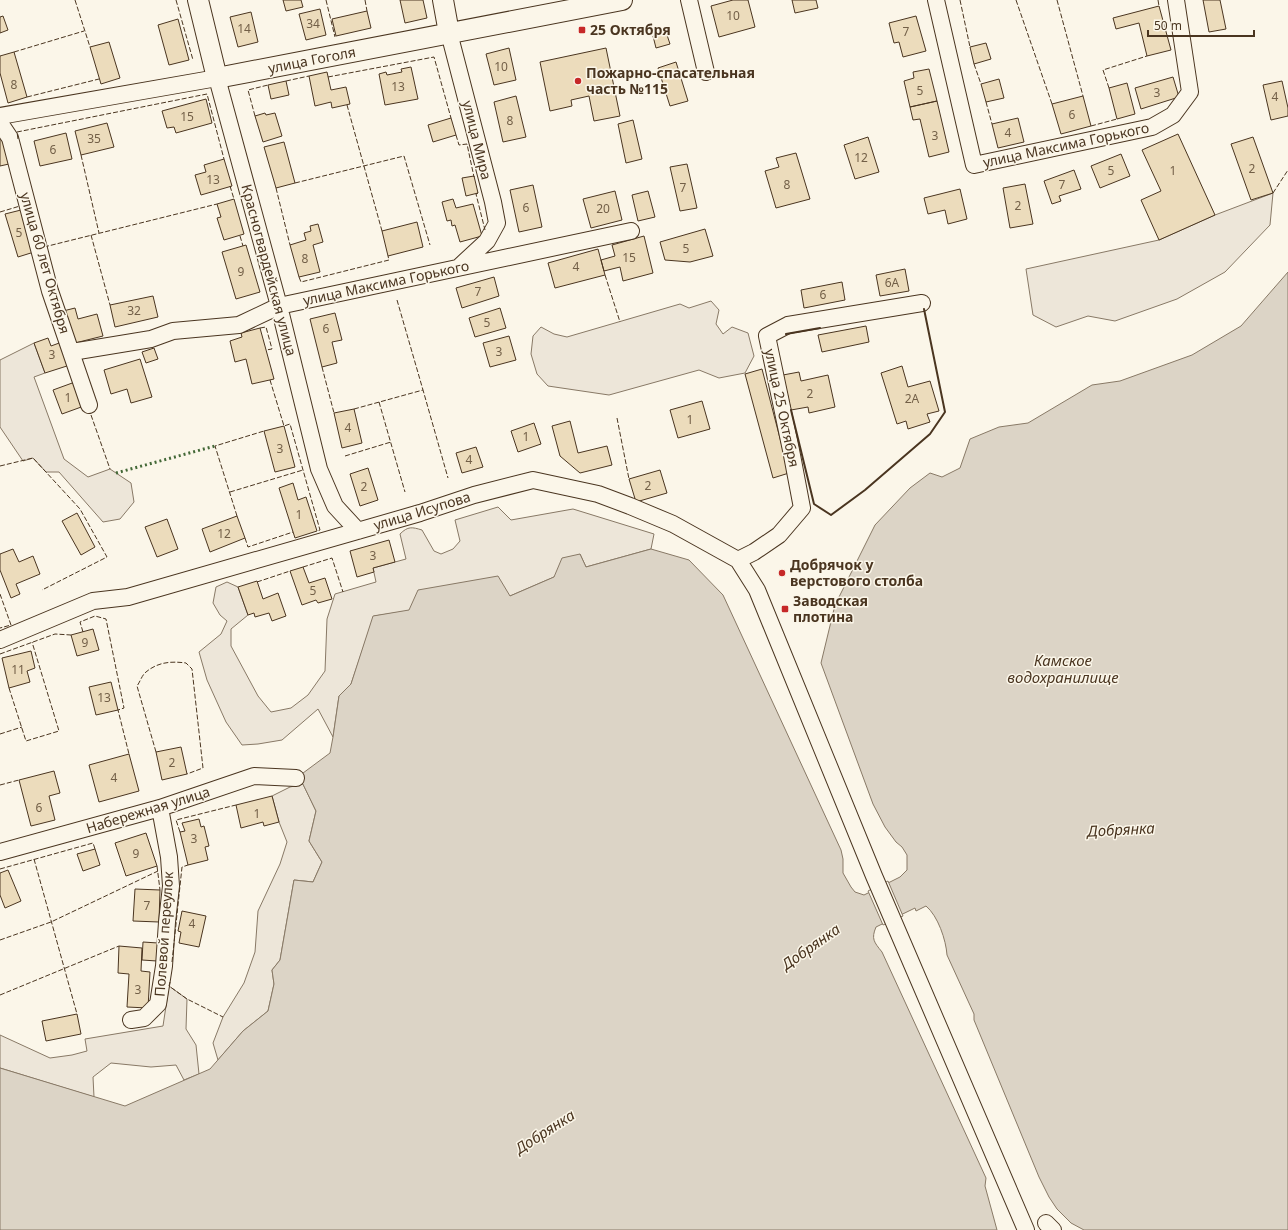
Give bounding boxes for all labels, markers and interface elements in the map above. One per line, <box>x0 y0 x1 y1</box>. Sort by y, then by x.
house number: 10 <box>726 7 740 24</box>
scale bar <box>1148 12 1254 38</box>
house number: 34 <box>306 15 320 32</box>
text: 50 m <box>1154 17 1182 34</box>
house number: 14 <box>237 20 251 37</box>
place label: 25 Октября <box>590 20 671 39</box>
house number: 7 <box>903 23 910 40</box>
marker: 25 Октября <box>577 25 587 35</box>
street label: улица Гоголя <box>266 42 357 77</box>
house number: 10 <box>494 58 508 75</box>
place label: Пожарно-спасательная часть №115 <box>586 63 755 98</box>
house number: 8 <box>11 76 18 93</box>
marker: Пожарно-спасательная часть №115 <box>573 76 583 86</box>
house number: 13 <box>391 78 405 95</box>
house number: 5 <box>917 82 924 99</box>
house number: 3 <box>1154 84 1161 101</box>
house number: 4 <box>1272 88 1279 105</box>
street label: улица Мира <box>458 98 497 181</box>
house number: 6 <box>1069 106 1076 123</box>
house number: 15 <box>180 108 194 125</box>
house number: 8 <box>507 112 514 129</box>
street label: улица Максима Горького <box>981 118 1151 171</box>
house number: 4 <box>1005 124 1012 141</box>
house number: 3 <box>932 127 939 144</box>
house number: 35 <box>87 130 101 147</box>
house number: 6 <box>50 141 57 158</box>
house number: 12 <box>854 149 868 166</box>
house number: 2 <box>1249 160 1256 177</box>
house number: 5 <box>1108 162 1115 179</box>
house number: 1 <box>1170 162 1176 179</box>
house number: 13 <box>206 171 220 188</box>
house number: 8 <box>784 176 791 193</box>
house number: 7 <box>1059 176 1066 193</box>
house number: 7 <box>680 179 687 196</box>
street label: Красногвардейская улица <box>237 182 302 358</box>
street label: улица 60 лет Октября <box>16 190 75 336</box>
house number: 2 <box>1015 197 1022 214</box>
house number: 6 <box>523 199 530 216</box>
house number: 20 <box>596 200 610 217</box>
house number: 5 <box>16 224 23 241</box>
house number: 5 <box>683 240 690 257</box>
house number: 15 <box>622 249 636 266</box>
house number: 8 <box>302 250 309 267</box>
street label: улица Максима Горького <box>301 256 471 309</box>
house number: 4 <box>573 258 580 275</box>
house number: 9 <box>238 263 245 280</box>
house number: 6А <box>885 274 900 291</box>
house number: 7 <box>475 283 482 300</box>
house number: 6 <box>820 286 827 303</box>
house number: 32 <box>127 302 141 319</box>
house number: 5 <box>484 314 491 331</box>
house number: 6 <box>323 320 330 337</box>
house number: 3 <box>496 343 503 360</box>
house number: 3 <box>49 346 56 363</box>
street label: улица 25 Октября <box>761 347 804 469</box>
house number: 2 <box>807 385 814 402</box>
house number: 1 <box>65 389 71 406</box>
house number: 2А <box>905 390 920 407</box>
house number: 1 <box>687 411 693 428</box>
house number: 4 <box>345 419 352 436</box>
house number: 1 <box>523 428 529 445</box>
house number: 3 <box>277 440 284 457</box>
house number: 4 <box>466 451 473 468</box>
house number: 2 <box>645 477 652 494</box>
house number: 2 <box>361 478 368 495</box>
street label: улица Исупова <box>371 487 473 534</box>
house number: 1 <box>296 506 302 523</box>
house number: 12 <box>217 525 231 542</box>
house number: 3 <box>370 547 377 564</box>
place label: Добрячок у верстового столба <box>790 555 923 590</box>
marker: Добрячок у верстового столба <box>777 568 787 578</box>
house number: 5 <box>310 582 317 599</box>
place label: Заводская плотина <box>793 591 868 626</box>
marker: Заводская плотина <box>780 604 790 614</box>
house number: 9 <box>82 634 89 651</box>
water label: Камское водохранилище <box>1007 650 1119 687</box>
house number: 11 <box>11 661 25 678</box>
house number: 13 <box>97 689 111 706</box>
house number: 2 <box>169 754 176 771</box>
house number: 4 <box>111 769 118 786</box>
street label: Набережная улица <box>84 782 212 837</box>
house number: 6 <box>36 799 43 816</box>
house number: 1 <box>254 805 260 822</box>
water label: Добрянка <box>1085 817 1156 841</box>
house number: 3 <box>191 830 198 847</box>
house number: 9 <box>133 845 140 862</box>
street label: Полевой переулок <box>150 870 177 997</box>
house number: 7 <box>144 897 151 914</box>
house number: 4 <box>189 915 196 932</box>
water label: Добрянка <box>775 918 844 975</box>
house number: 3 <box>135 981 142 998</box>
water label: Добрянка <box>509 1104 579 1159</box>

